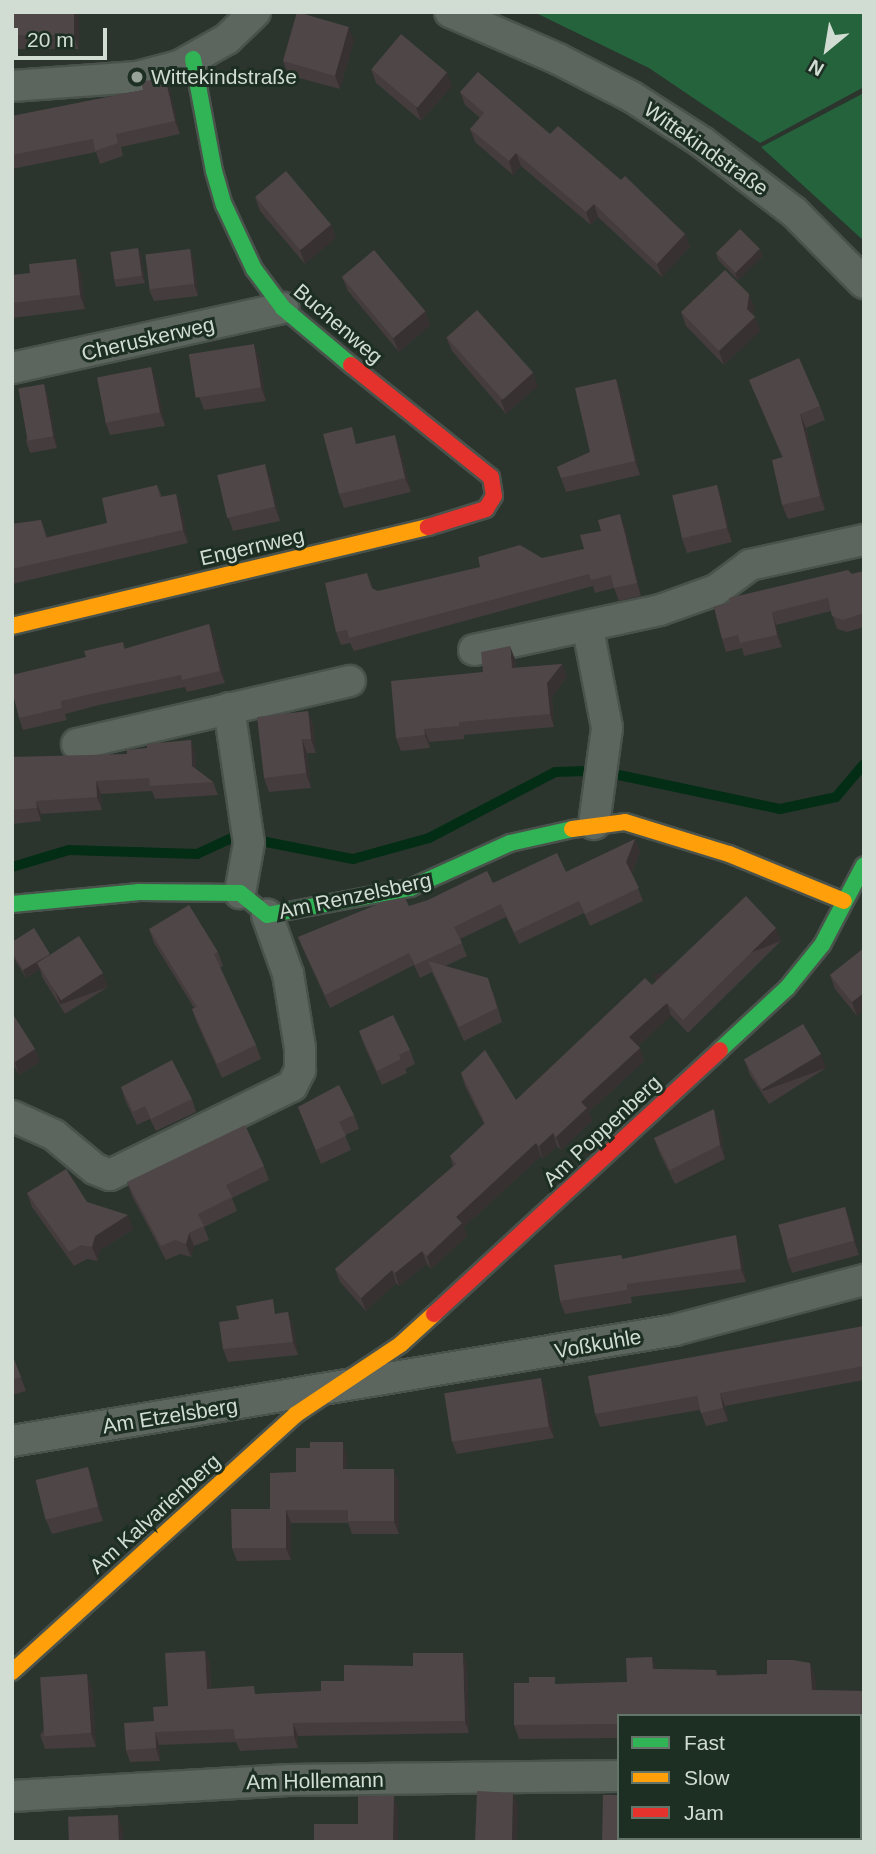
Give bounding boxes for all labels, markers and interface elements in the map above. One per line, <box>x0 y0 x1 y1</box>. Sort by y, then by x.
scale bar <box>18 14 110 58</box>
north arrow <box>792 14 862 84</box>
text: 20 m <box>27 28 74 51</box>
text: N <box>805 55 827 80</box>
place label: Wittekindstraße <box>151 64 297 90</box>
marker: Wittekindstraße <box>129 69 145 85</box>
street label: Wittekindstraße <box>639 97 773 201</box>
street label: Buchenweg <box>288 278 388 370</box>
street label: Cheruskerweg <box>79 311 217 367</box>
street label: Engernweg <box>197 523 307 571</box>
street label: Am Renzelsberg <box>276 868 434 924</box>
street label: Am Poppenberg <box>538 1070 666 1192</box>
street label: Voßkuhle <box>553 1324 643 1364</box>
street label: Am Etzelsberg <box>101 1393 239 1439</box>
street label: Am Kalvarienberg <box>85 1449 225 1579</box>
legend <box>617 1714 862 1840</box>
text: Fast <box>684 1731 725 1754</box>
text: Slow <box>684 1766 730 1789</box>
street label: Am Hollemann <box>246 1767 384 1795</box>
text: Jam <box>684 1801 724 1824</box>

